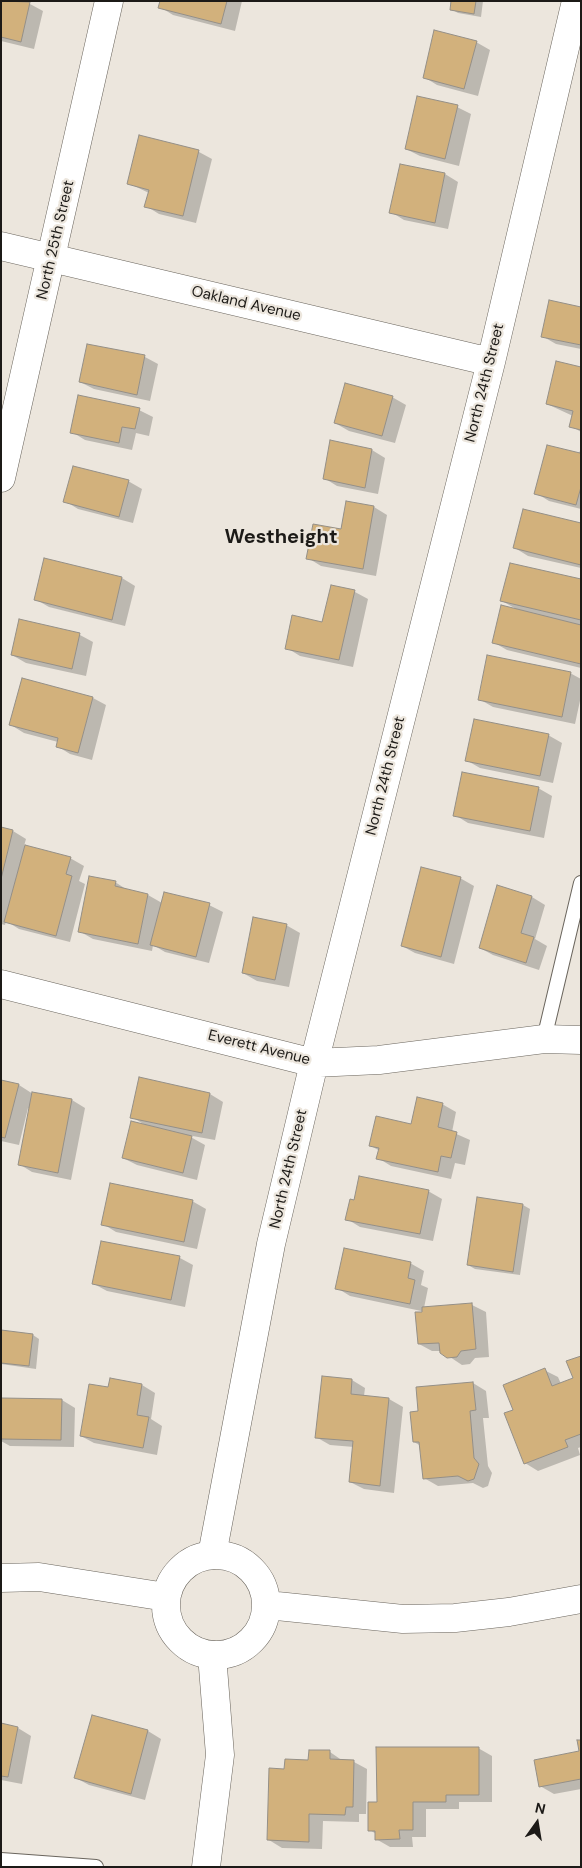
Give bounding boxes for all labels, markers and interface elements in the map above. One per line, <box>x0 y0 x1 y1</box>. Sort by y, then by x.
street label: North 25th Street <box>33 178 79 302</box>
street label: Oakland Avenue <box>190 283 302 325</box>
street label: North 24th Street <box>462 322 508 444</box>
district label: Westheight <box>224 526 338 550</box>
street label: North 24th Street <box>363 715 409 837</box>
street label: Everett Avenue <box>206 1027 312 1069</box>
street label: North 24th Street <box>267 1108 311 1230</box>
north arrow <box>512 1798 562 1848</box>
text: N <box>533 1798 547 1818</box>

